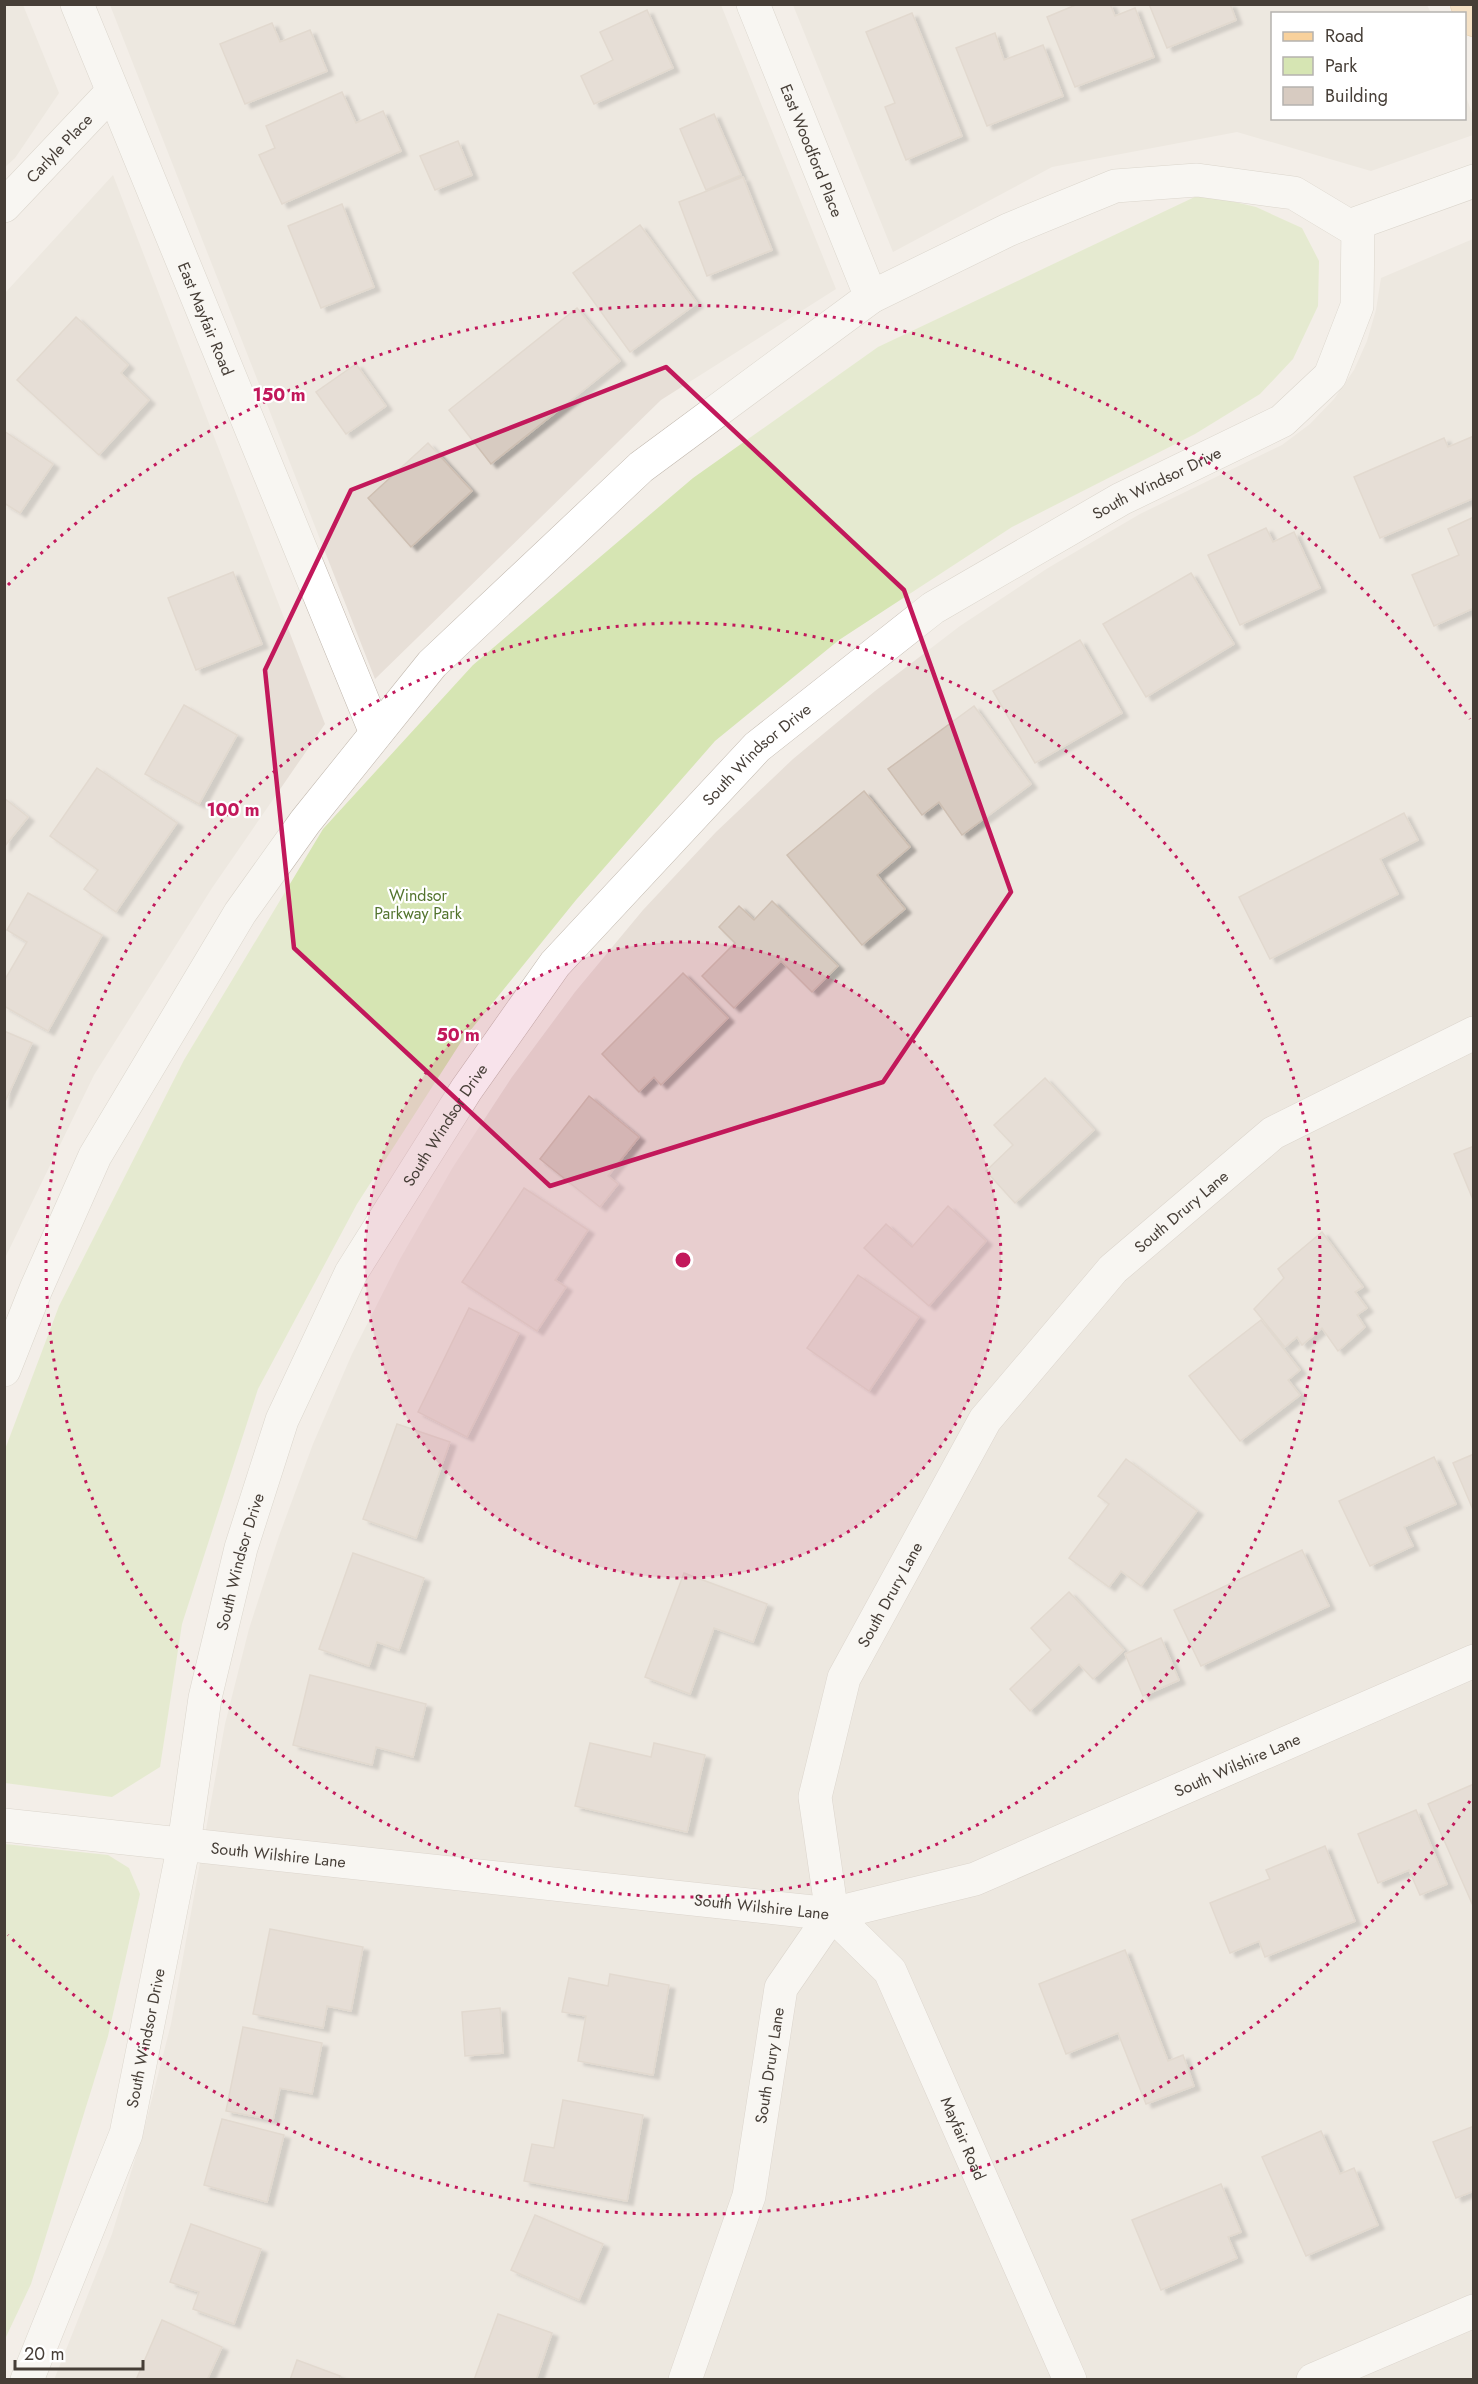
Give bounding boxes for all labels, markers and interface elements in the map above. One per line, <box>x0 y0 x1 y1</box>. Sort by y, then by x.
legend <box>1271 12 1466 120</box>
text: Road <box>1325 23 1364 49</box>
text: Park <box>1325 53 1357 79</box>
street label: East Woodford Place <box>775 81 849 221</box>
text: Building <box>1325 83 1388 109</box>
street label: Carlyle Place <box>21 108 98 188</box>
street label: East Mayfair Road <box>173 258 240 379</box>
text: 150 m <box>253 382 305 408</box>
street label: South Windsor Drive <box>1088 441 1225 525</box>
street label: South Windsor Drive <box>697 697 816 811</box>
text: 100 m <box>206 797 260 823</box>
park label: Windsor Parkway Park <box>374 884 463 925</box>
text: 50 m <box>436 1022 480 1048</box>
street label: South Windsor Drive <box>397 1059 493 1190</box>
street label: South Drury Lane <box>1129 1165 1233 1258</box>
centre of rings <box>673 1250 693 1270</box>
street label: South Windsor Drive <box>210 1490 269 1633</box>
street label: South Drury Lane <box>851 1538 928 1651</box>
street label: South Wilshire Lane <box>1170 1727 1304 1802</box>
street label: South Wilshire Lane <box>210 1836 347 1873</box>
street label: South Wilshire Lane <box>693 1888 830 1925</box>
street label: South Windsor Drive <box>120 1966 170 2110</box>
street label: South Drury Lane <box>749 2006 789 2125</box>
street label: Mayfair Road <box>935 2093 992 2184</box>
scale bar <box>15 2333 142 2371</box>
text: 20 m <box>24 2341 64 2367</box>

